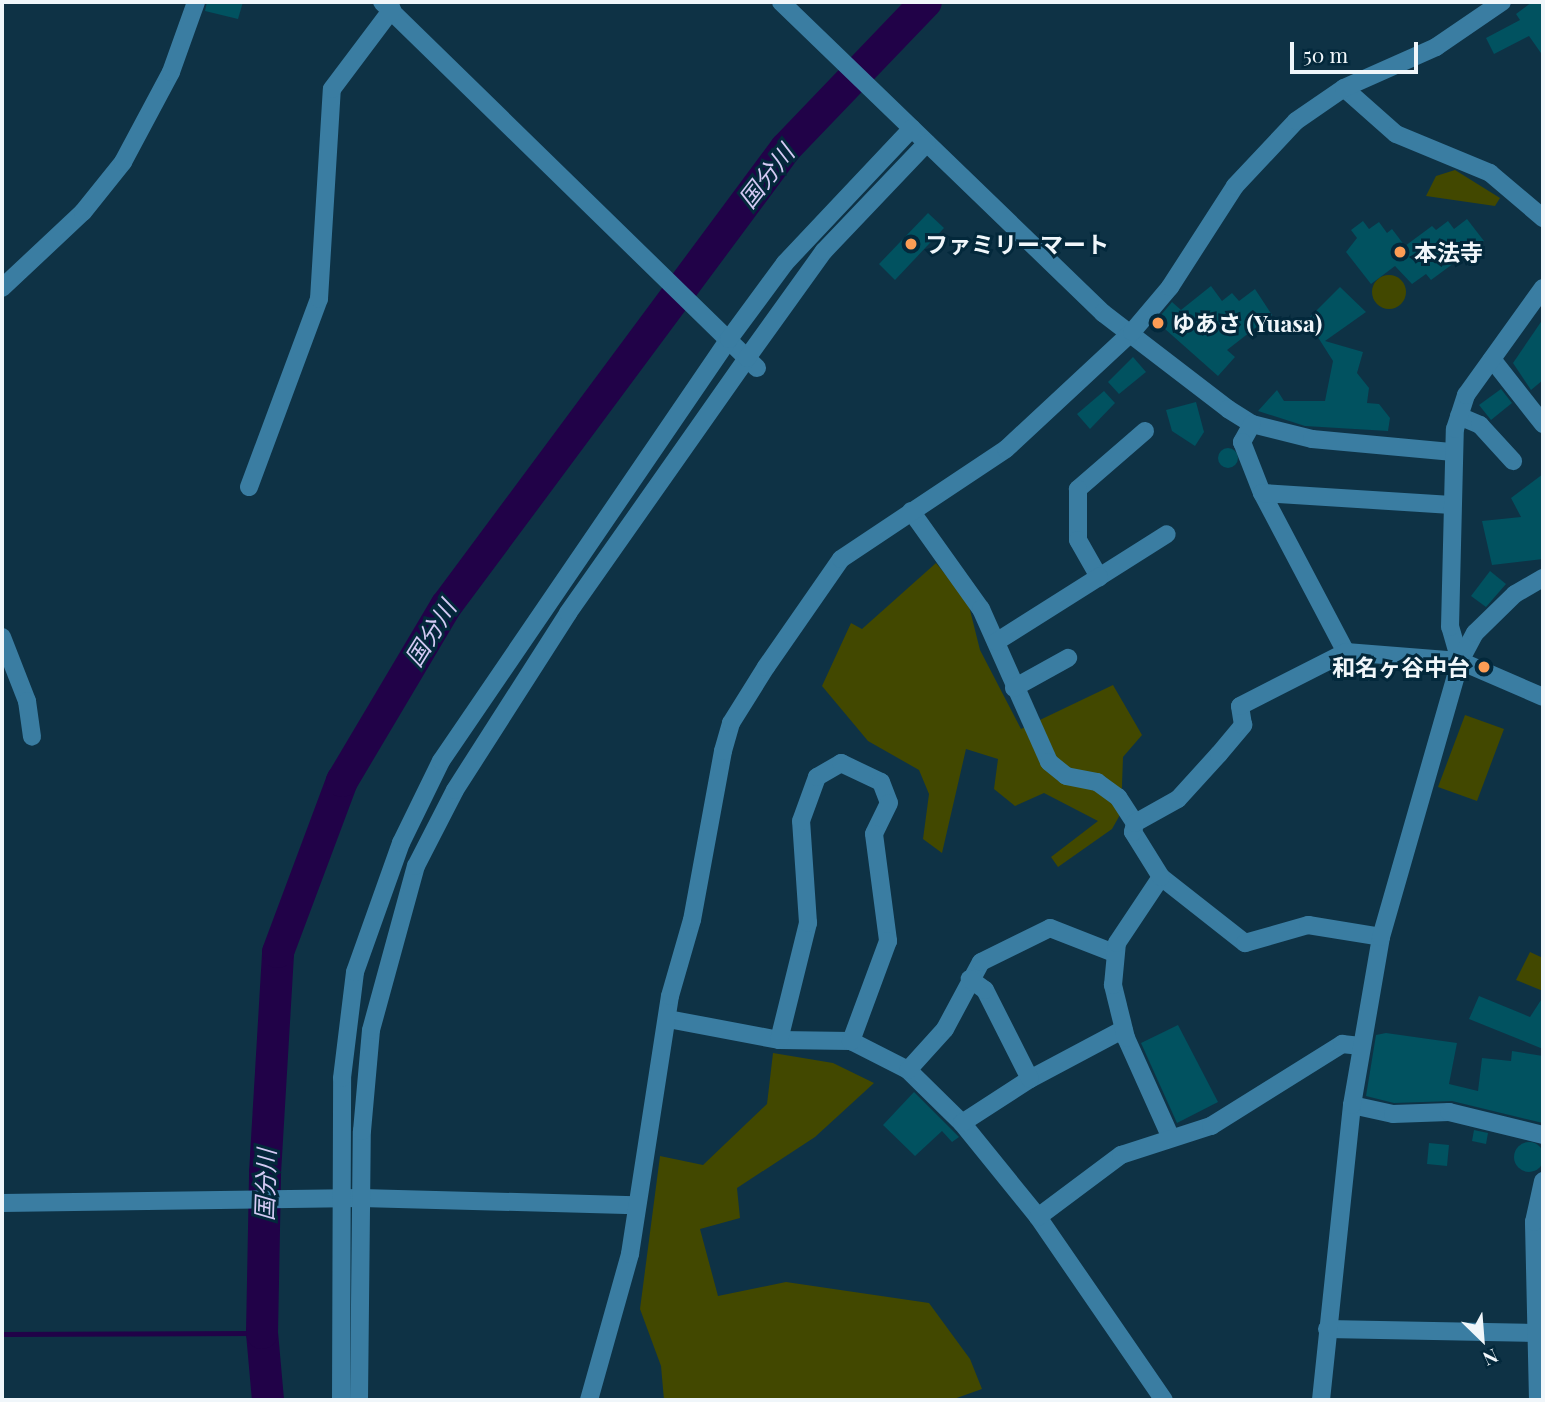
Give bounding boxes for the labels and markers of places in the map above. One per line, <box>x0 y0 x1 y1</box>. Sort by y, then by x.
place label: ファミリーマート <box>925 230 1109 258</box>
marker: ファミリーマート <box>903 236 919 252</box>
place label: 本法寺 <box>1414 238 1483 266</box>
marker: 本法寺 <box>1392 244 1408 260</box>
place label: ゆあさ (Yuasa) <box>1172 309 1322 337</box>
marker: ゆあさ (Yuasa) <box>1150 315 1166 331</box>
place label: 和名ヶ谷中台 <box>1332 653 1470 681</box>
marker: 和名ヶ谷中台 <box>1476 659 1492 675</box>

